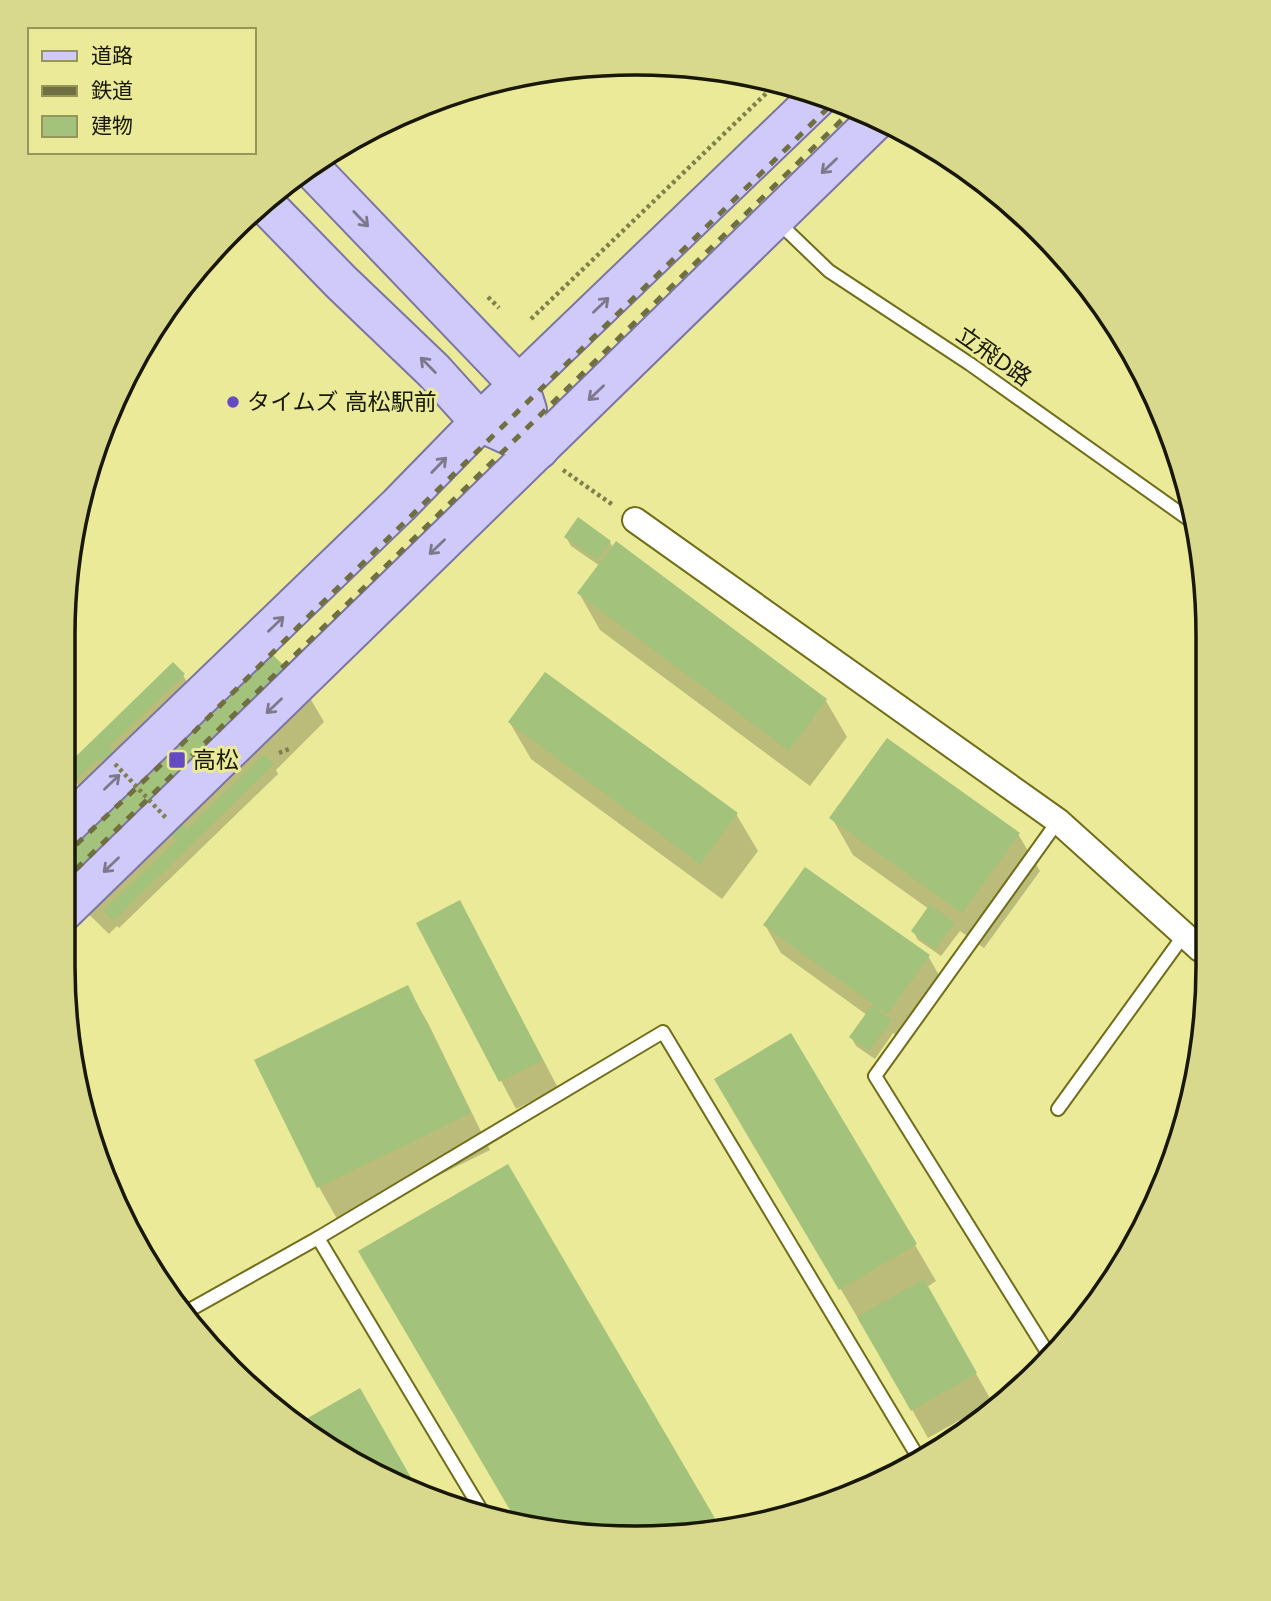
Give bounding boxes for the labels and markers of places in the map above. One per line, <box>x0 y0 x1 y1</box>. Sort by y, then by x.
place label: タイムズ 高松駅前 <box>247 386 437 418</box>
marker: タイムズ 高松駅前 <box>225 394 241 410</box>
place label: 高松 <box>193 744 239 776</box>
marker: 高松 <box>167 750 187 770</box>

